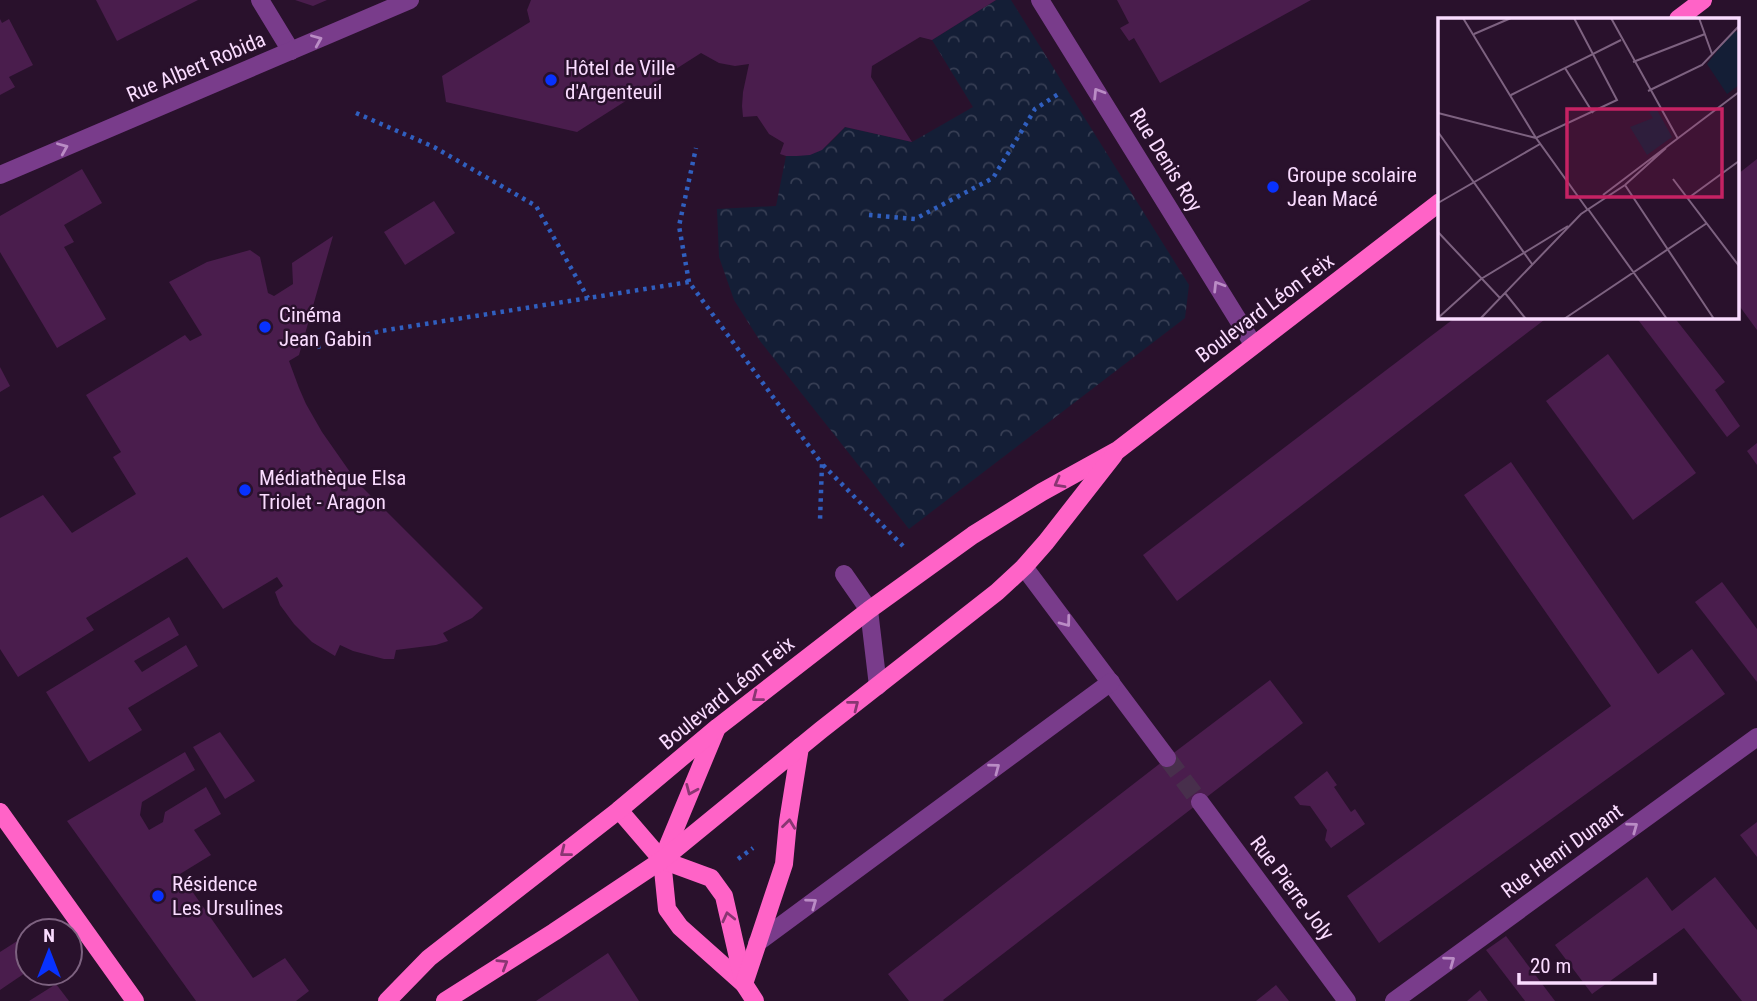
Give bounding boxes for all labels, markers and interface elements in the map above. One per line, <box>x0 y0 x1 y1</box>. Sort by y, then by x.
inset map <box>1438 18 1740 318</box>
street label: Rue Albert Robida <box>123 27 269 107</box>
one-way arrow <box>310 34 322 48</box>
place label: Hôtel de Ville d'Argenteuil <box>565 56 676 104</box>
marker: Hôtel de Ville d'Argenteuil <box>543 72 559 88</box>
one-way arrow <box>1093 88 1106 101</box>
street label: Rue Denis Roy <box>1125 104 1207 216</box>
one-way arrow <box>56 142 68 156</box>
place label: Groupe scolaire Jean Macé <box>1287 163 1417 211</box>
marker: Groupe scolaire Jean Macé <box>1265 179 1281 195</box>
street label: Boulevard Léon Feix <box>1191 248 1339 368</box>
one-way arrow <box>1213 281 1226 294</box>
place label: Cinéma Jean Gabin <box>279 303 372 351</box>
marker: Cinéma Jean Gabin <box>257 319 273 335</box>
place label: Médiathèque Elsa Triolet - Aragon <box>259 466 406 514</box>
one-way arrow <box>1053 475 1066 488</box>
marker: Médiathèque Elsa Triolet - Aragon <box>237 482 253 498</box>
one-way arrow <box>1057 614 1070 626</box>
street label: Boulevard Léon Feix <box>655 631 799 755</box>
one-way arrow <box>752 689 764 702</box>
one-way arrow <box>846 700 859 713</box>
one-way arrow <box>987 763 1000 776</box>
one-way arrow <box>685 783 699 796</box>
street label: Rue Henri Dunant <box>1497 799 1627 903</box>
one-way arrow <box>781 818 796 830</box>
one-way arrow <box>1625 823 1638 835</box>
street label: Rue Pierre Joly <box>1245 831 1339 945</box>
one-way arrow <box>561 843 573 856</box>
place label: Résidence Les Ursulines <box>172 872 283 920</box>
marker: Résidence Les Ursulines <box>150 888 166 904</box>
one-way arrow <box>804 899 817 911</box>
one-way arrow <box>722 911 737 923</box>
north arrow <box>14 917 84 987</box>
text: N <box>43 924 55 947</box>
scale bar <box>1519 942 1656 986</box>
text: 20 m <box>1530 954 1571 978</box>
one-way arrow <box>1442 957 1454 969</box>
one-way arrow <box>495 960 508 973</box>

